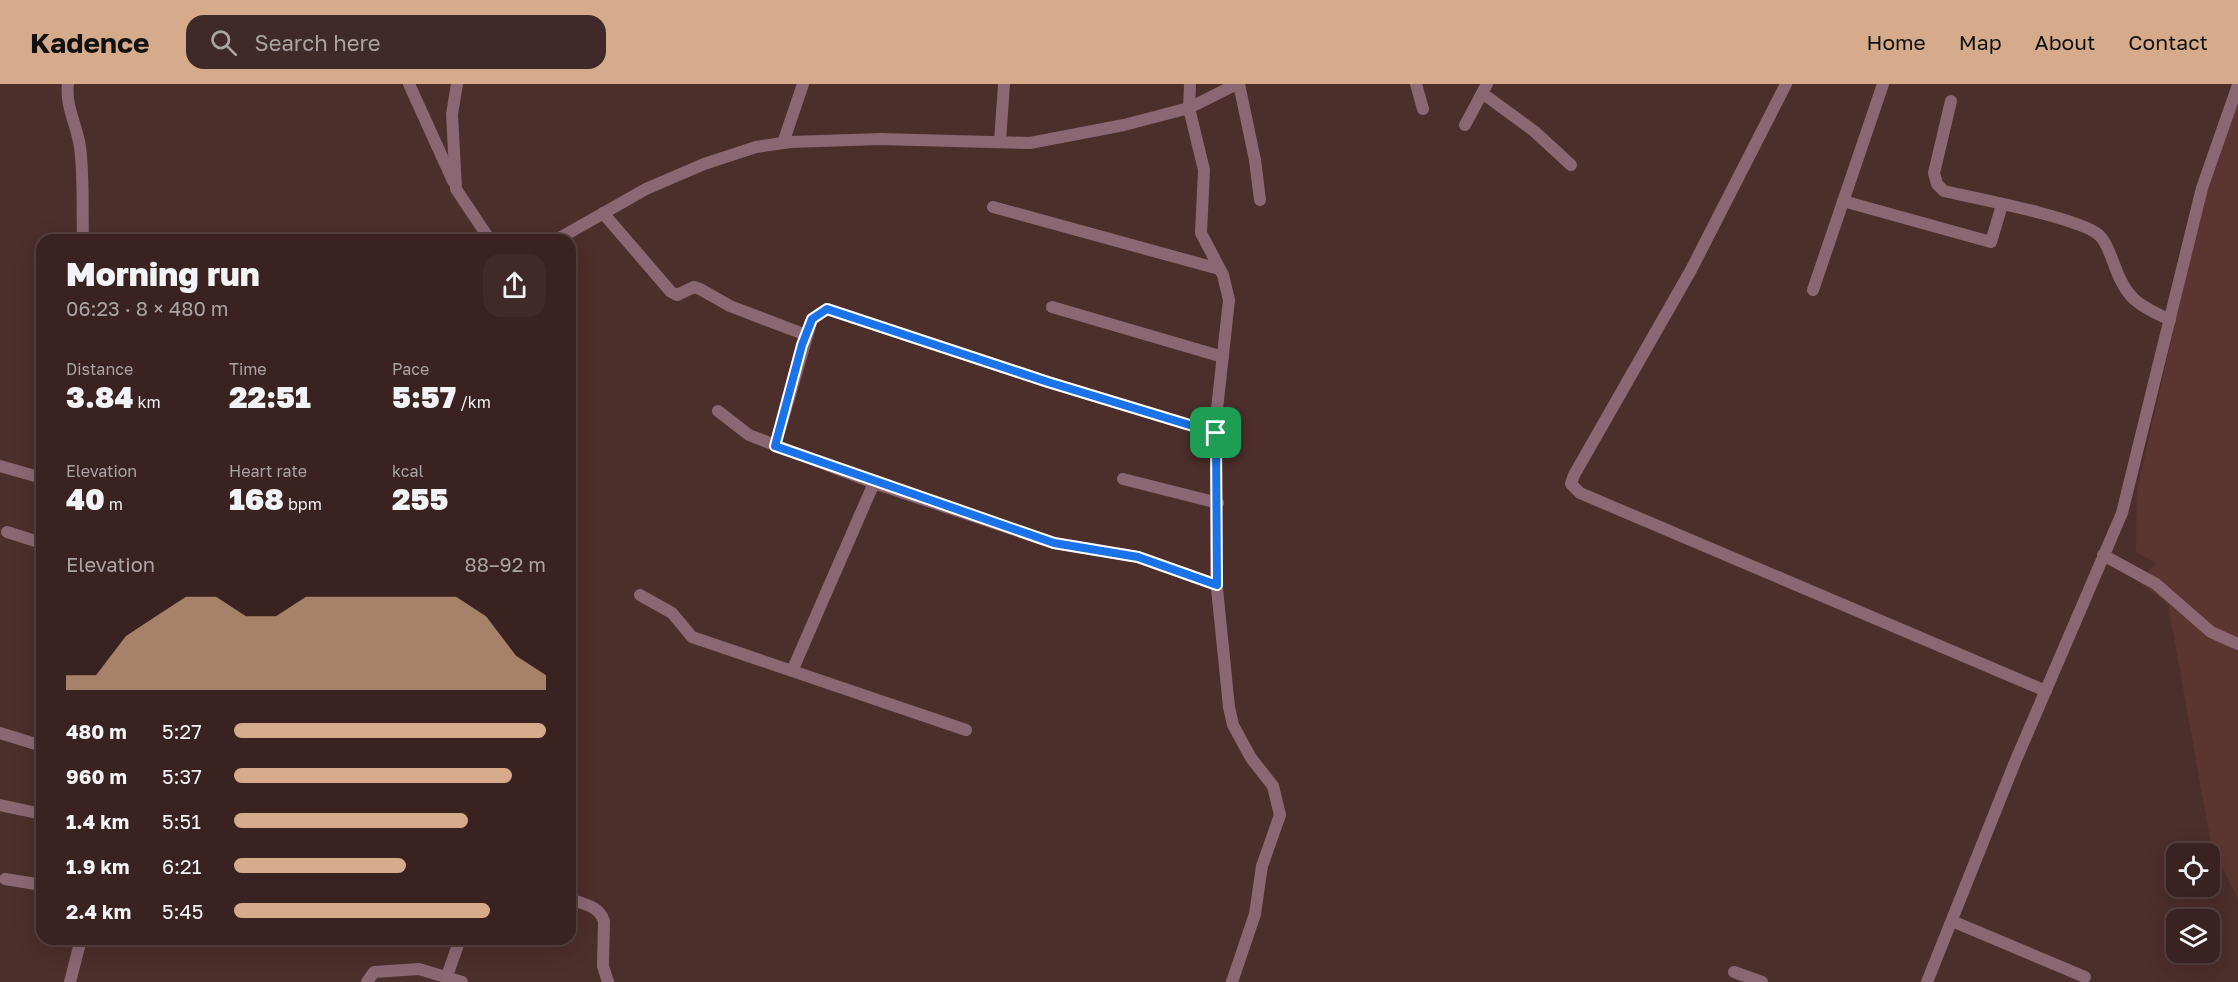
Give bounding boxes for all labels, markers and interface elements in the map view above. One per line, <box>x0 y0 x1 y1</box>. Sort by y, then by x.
search box <box>186 15 606 69</box>
text: Kadence <box>30 26 150 59</box>
icon: search <box>207 26 240 59</box>
text: Search here <box>255 29 381 56</box>
text: Home <box>1866 29 1926 55</box>
text: Map <box>1959 29 2002 55</box>
text: About <box>2035 29 2095 55</box>
text: Contact <box>2128 29 2208 55</box>
text: Morning run <box>66 254 260 293</box>
button: share <box>483 254 546 317</box>
text: 06:23 · 8 × 480 m <box>66 296 229 320</box>
text: Distance <box>66 359 133 379</box>
text: Time <box>229 359 267 379</box>
text: Pace <box>392 359 429 379</box>
text: 3.84 <box>66 379 134 415</box>
text: 22:51 <box>229 379 311 415</box>
text: 5:57 <box>392 379 456 415</box>
text: km <box>134 392 161 412</box>
text: /km <box>456 392 491 412</box>
pin <box>1190 407 1241 458</box>
icon: arrive <box>1199 416 1232 449</box>
text: Elevation <box>66 461 137 481</box>
text: Heart rate <box>229 461 307 481</box>
text: kcal <box>392 461 424 481</box>
text: 40 <box>66 481 105 517</box>
text: 168 <box>229 481 284 517</box>
text: 255 <box>392 481 448 517</box>
text: m <box>105 494 123 514</box>
text: bpm <box>284 494 322 514</box>
text: Elevation <box>66 552 155 576</box>
text: 88–92 m <box>465 552 546 576</box>
text: 480 m <box>66 719 127 743</box>
text: 5:27 <box>162 719 202 743</box>
text: 960 m <box>66 764 127 788</box>
text: 5:37 <box>162 764 202 788</box>
text: 1.4 km <box>66 809 129 833</box>
text: 5:51 <box>162 809 201 833</box>
map controls <box>2166 843 2220 963</box>
button: locate <box>2166 843 2220 897</box>
text: 1.9 km <box>66 854 130 878</box>
text: 6:21 <box>162 854 201 878</box>
text: 2.4 km <box>66 899 131 923</box>
text: 5:45 <box>162 899 203 923</box>
button: layers <box>2166 909 2220 963</box>

